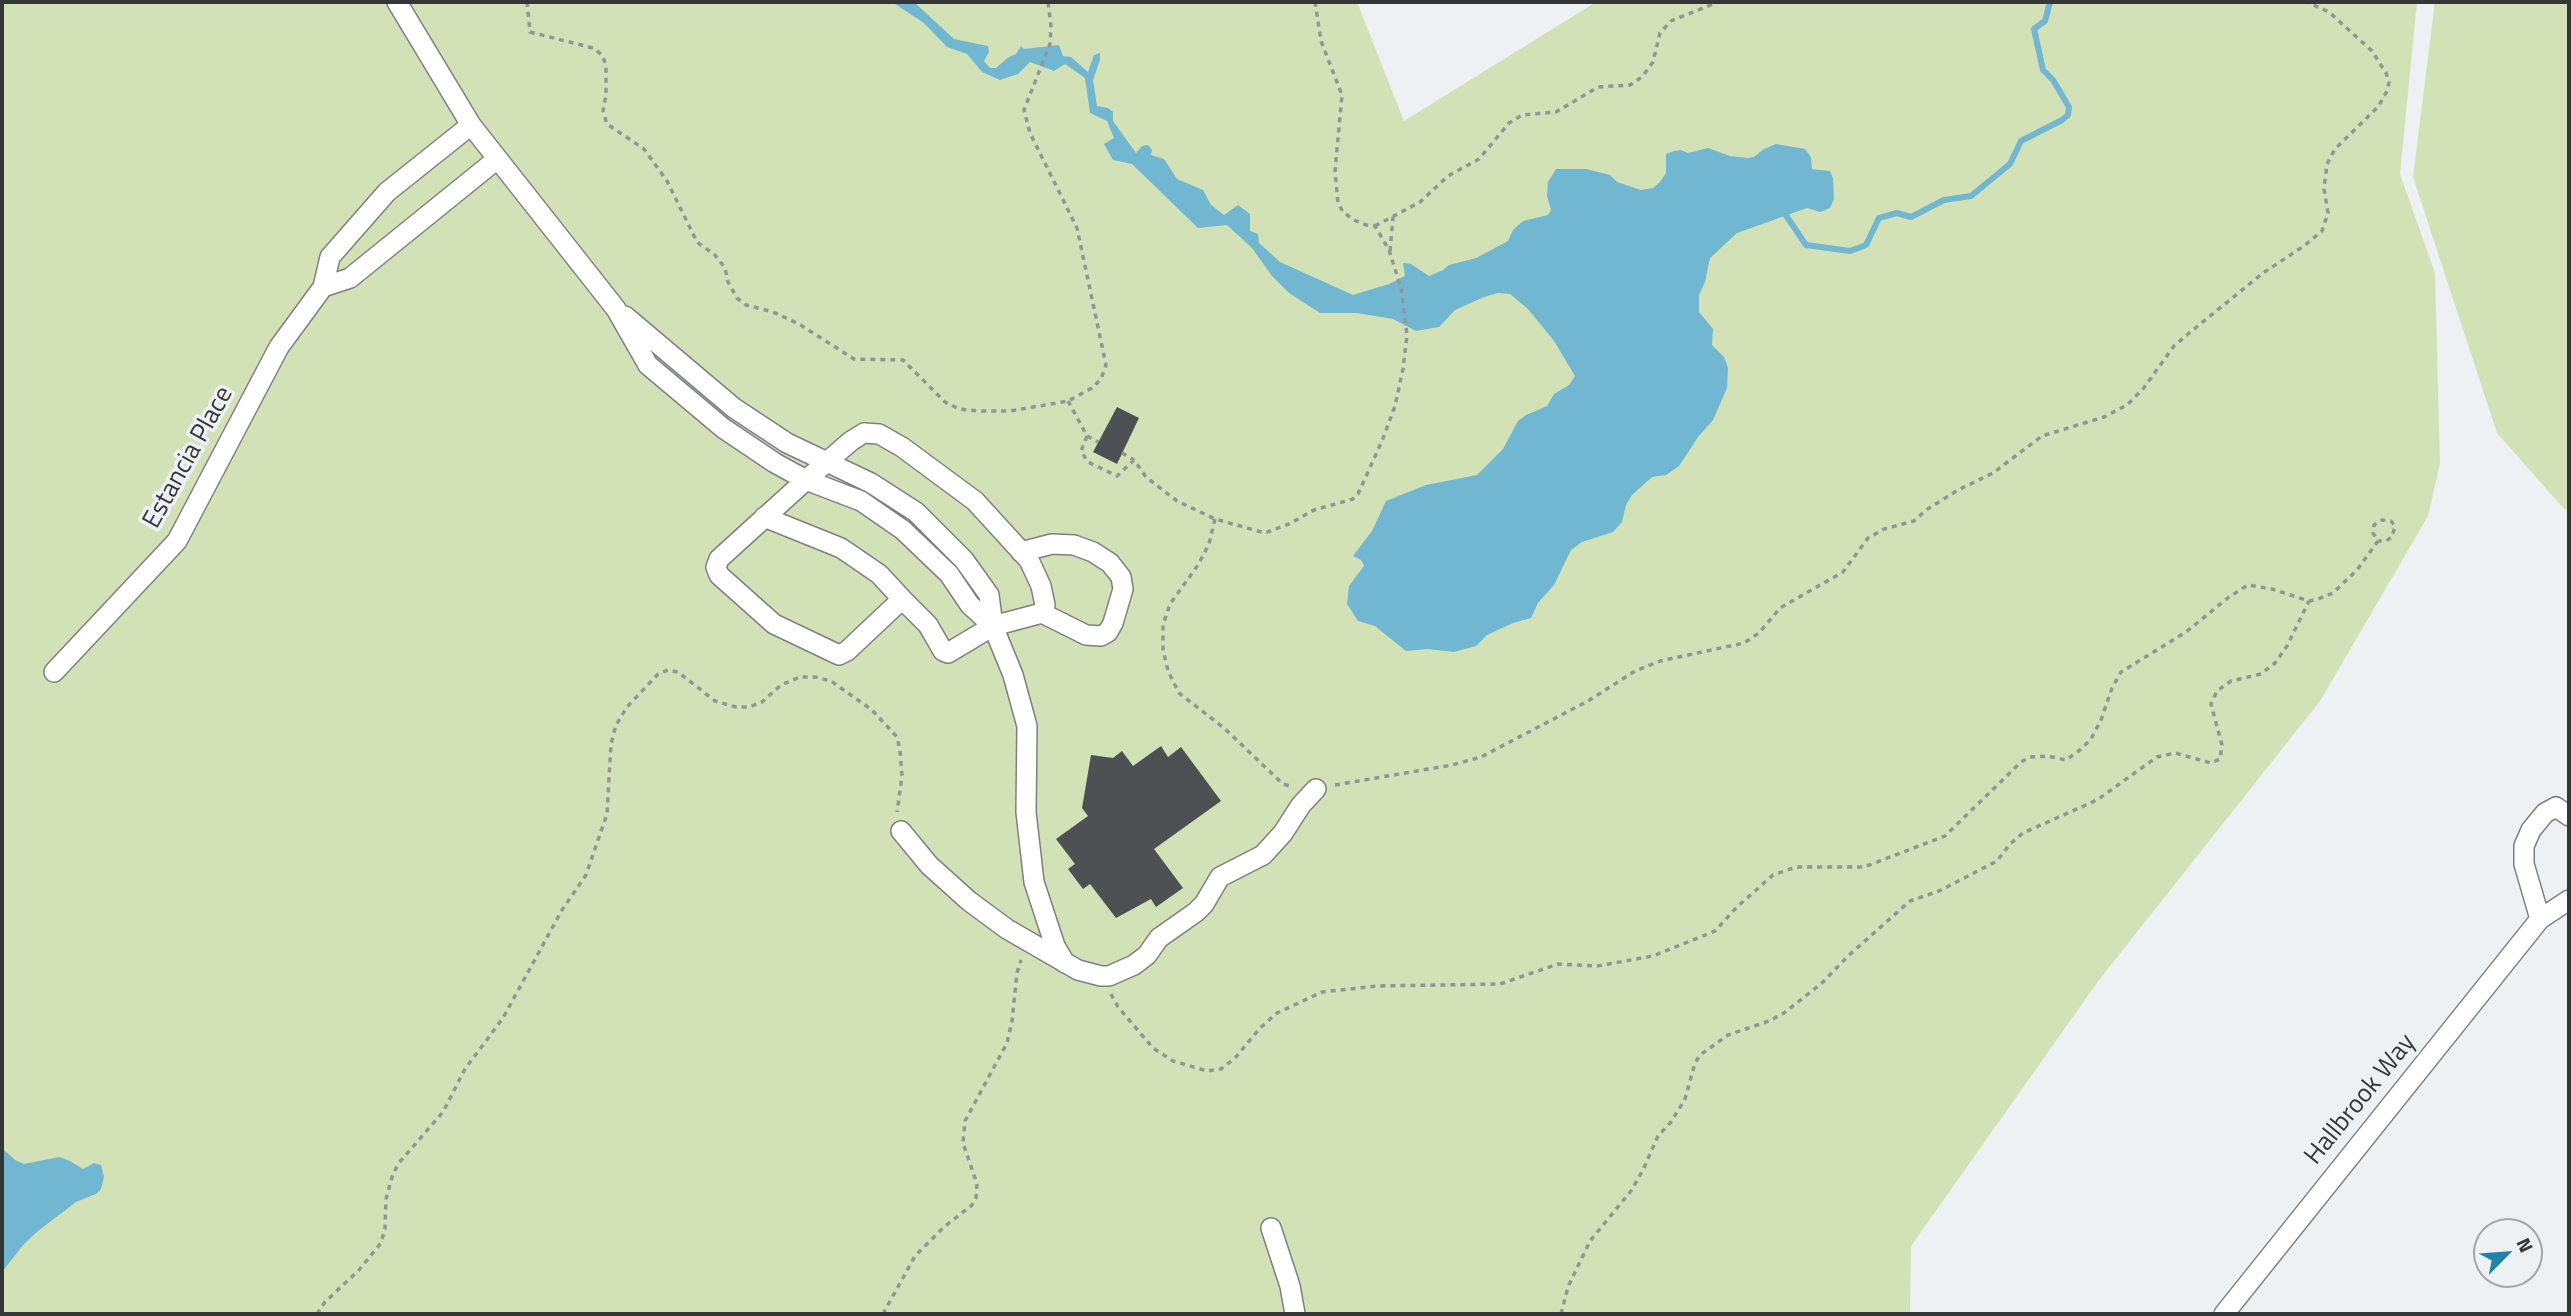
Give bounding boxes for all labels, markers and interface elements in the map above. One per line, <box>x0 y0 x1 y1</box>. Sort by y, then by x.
street label: Estancia Place <box>137 382 241 534</box>
street label: Hallbrook Way <box>2299 1029 2423 1171</box>
north arrow <box>2473 1218 2543 1288</box>
text: N <box>2510 1233 2542 1257</box>

